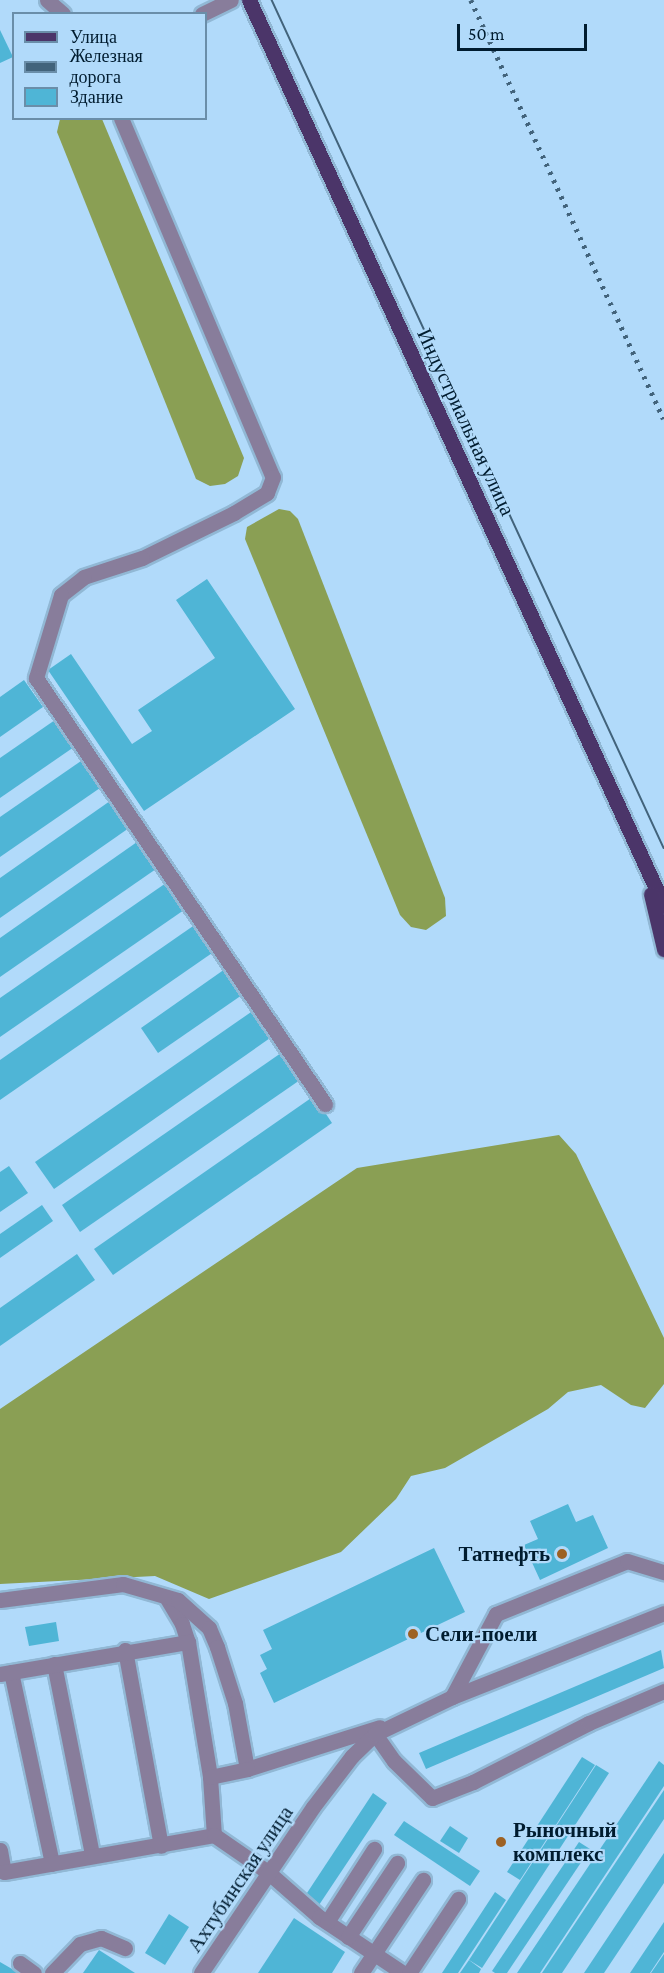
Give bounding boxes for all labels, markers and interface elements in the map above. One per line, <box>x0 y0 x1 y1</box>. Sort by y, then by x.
legend <box>12 12 207 120</box>
scale bar <box>460 12 590 50</box>
text: 50 m <box>468 24 505 44</box>
text: Улица <box>70 27 117 47</box>
text: Железная дорога <box>69 46 143 87</box>
text: Здание <box>70 87 123 107</box>
street label: Индустриальная улица <box>412 324 520 520</box>
place label: Татнефть <box>459 1541 550 1567</box>
marker: Татнефть <box>555 1547 569 1561</box>
place label: Сели-поели <box>425 1621 537 1647</box>
marker: Сели-поели <box>406 1627 420 1641</box>
street label: Ахтубинская улица <box>182 1801 298 1957</box>
place label: Рыночный комплекс <box>513 1817 617 1867</box>
marker: Рыночный комплекс <box>494 1835 508 1849</box>

